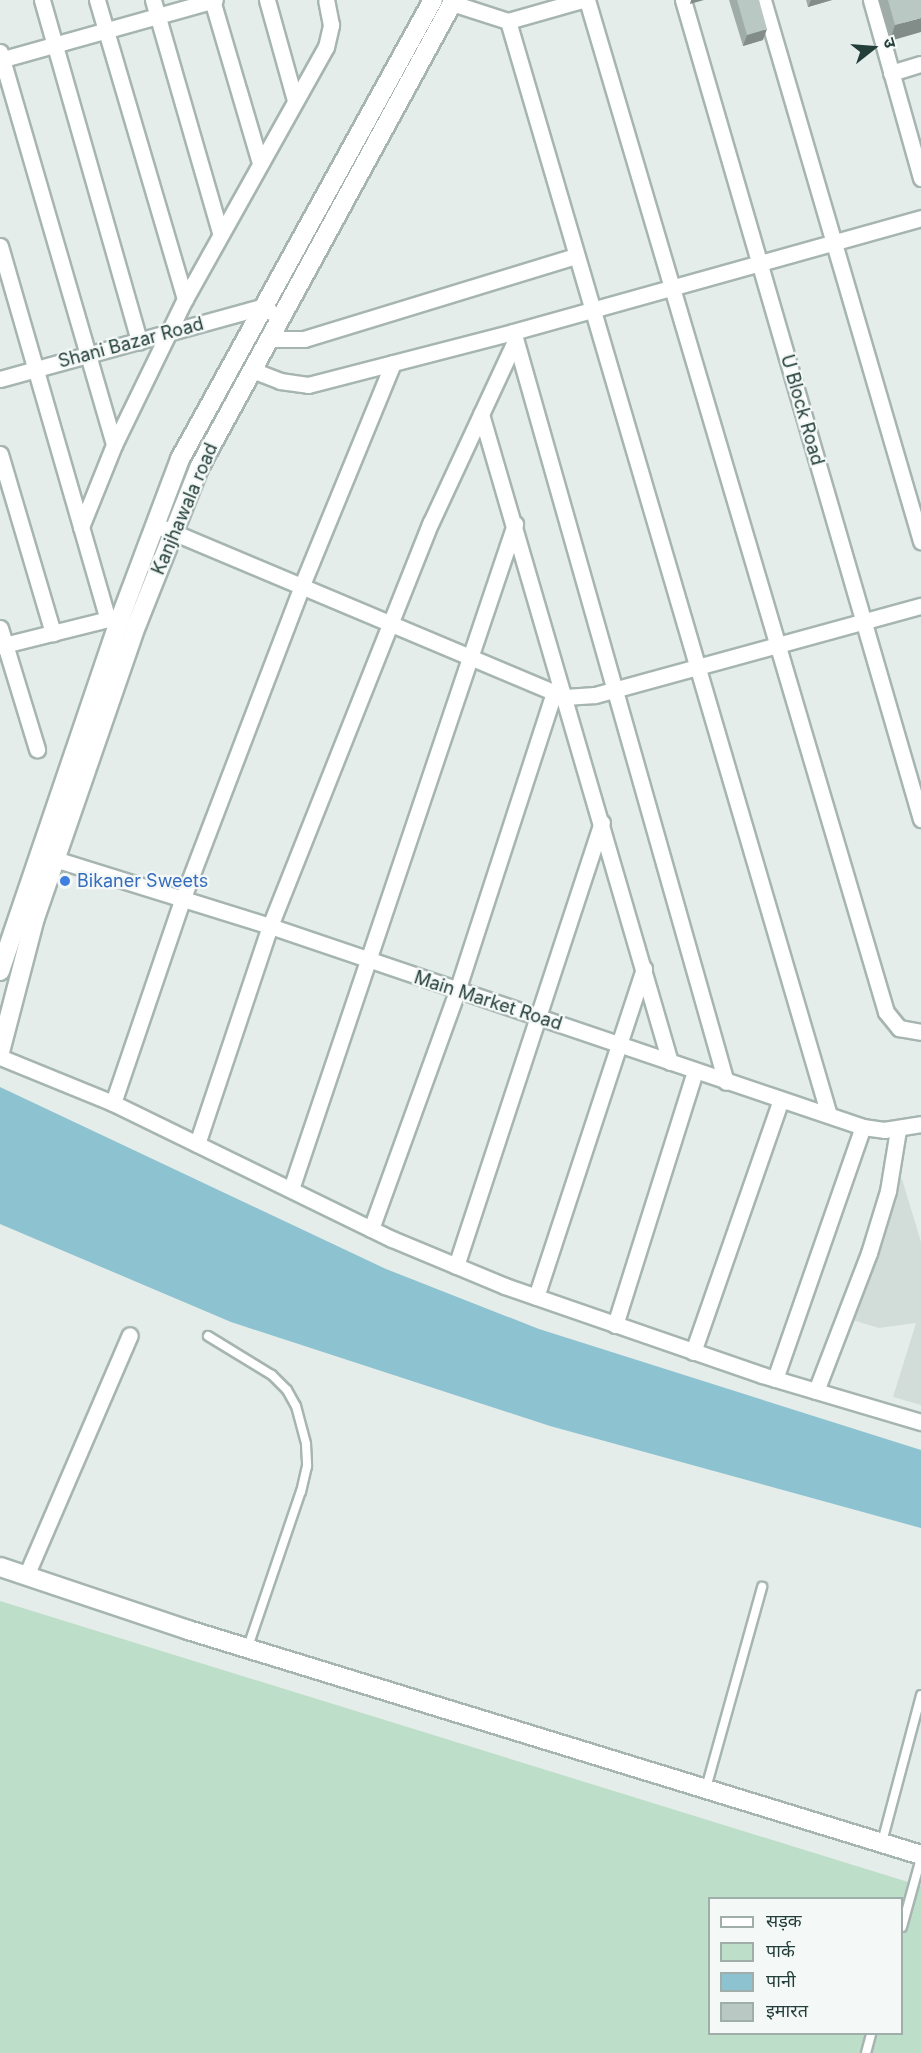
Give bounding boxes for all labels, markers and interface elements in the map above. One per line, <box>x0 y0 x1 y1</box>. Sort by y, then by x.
north arrow <box>843 18 903 78</box>
text: उ <box>879 35 901 50</box>
street label: Shani Bazar Road <box>56 313 206 373</box>
street label: U Block Road <box>776 352 828 468</box>
street label: Kanjhawala road <box>148 440 222 578</box>
place label: Bikaner Sweets <box>77 870 208 892</box>
marker: Bikaner Sweets <box>58 874 72 888</box>
street label: Main Market Road <box>411 967 565 1035</box>
legend <box>708 1897 903 2035</box>
text: सड़क <box>766 1910 802 1931</box>
text: पार्क <box>766 1940 795 1961</box>
text: पानी <box>766 1970 796 1991</box>
text: इमारत <box>766 2000 808 2021</box>

